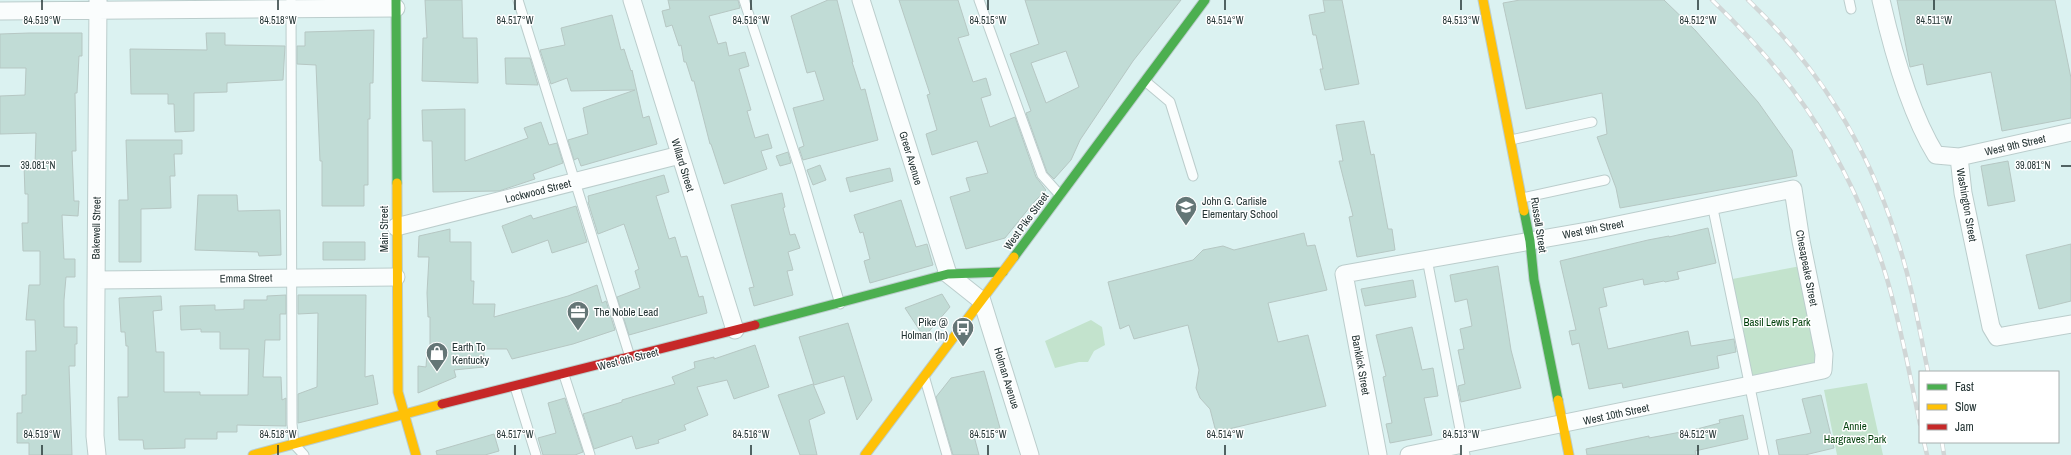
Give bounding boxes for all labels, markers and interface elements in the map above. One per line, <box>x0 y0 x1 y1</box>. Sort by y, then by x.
text: 84.519°W <box>24 14 61 27</box>
text: 84.518°W <box>260 14 297 27</box>
text: 84.517°W <box>497 14 534 27</box>
text: 84.516°W <box>733 14 770 27</box>
text: 84.515°W <box>970 14 1007 27</box>
text: 84.514°W <box>1207 14 1244 27</box>
text: 84.513°W <box>1443 14 1480 27</box>
text: 84.512°W <box>1680 14 1717 27</box>
text: 84.511°W <box>1916 14 1952 27</box>
street label: Greer Avenue <box>896 129 926 187</box>
street label: West 9th Street <box>1983 131 2047 159</box>
street label: Willard Street <box>668 137 698 194</box>
text: 39.081°N <box>21 159 56 172</box>
text: 39.081°N <box>2016 159 2051 172</box>
street label: Washington Street <box>1954 167 1980 243</box>
street label: Lockwood Street <box>504 176 573 206</box>
street label: West Pike Street <box>1000 189 1052 252</box>
school or university icon: John G. Carlisle Elementary School <box>1173 194 1199 227</box>
place label: John G. Carlisle Elementary School <box>1202 194 1278 221</box>
street label: Bakewell Street <box>88 196 104 259</box>
street label: Russell Street <box>1528 196 1550 254</box>
street label: Main Street <box>377 205 391 252</box>
street label: West 9th Street <box>1561 216 1625 242</box>
street label: Chesapeake Street <box>1793 229 1821 308</box>
street label: Emma Street <box>220 271 273 285</box>
office icon: The Noble Lead <box>565 299 591 332</box>
place label: The Noble Lead <box>594 305 658 319</box>
place label: Pike @ Holman (In) <box>901 315 948 342</box>
bus stop icon: Pike @ Holman (In) <box>950 315 976 348</box>
park label: Basil Lewis Park <box>1743 315 1811 329</box>
street label: Banklick Street <box>1349 334 1373 397</box>
shop icon: Earth To Kentucky <box>424 340 450 373</box>
place label: Earth To Kentucky <box>452 340 490 367</box>
street label: West 9th Street <box>596 345 660 373</box>
street label: Holman Avenue <box>991 346 1023 410</box>
legend <box>1919 371 2059 443</box>
text: Fast <box>1955 379 1974 395</box>
text: Slow <box>1955 399 1977 415</box>
street label: West 10th Street <box>1582 400 1651 428</box>
park label: Annie Hargraves Park <box>1824 419 1887 446</box>
text: Jam <box>1955 419 1974 435</box>
text: 84.519°W <box>24 428 61 441</box>
text: 84.518°W <box>260 428 297 441</box>
text: 84.517°W <box>497 428 534 441</box>
text: 84.516°W <box>733 428 770 441</box>
text: 84.515°W <box>970 428 1007 441</box>
text: 84.514°W <box>1207 428 1244 441</box>
text: 84.513°W <box>1443 428 1480 441</box>
text: 84.512°W <box>1680 428 1717 441</box>

